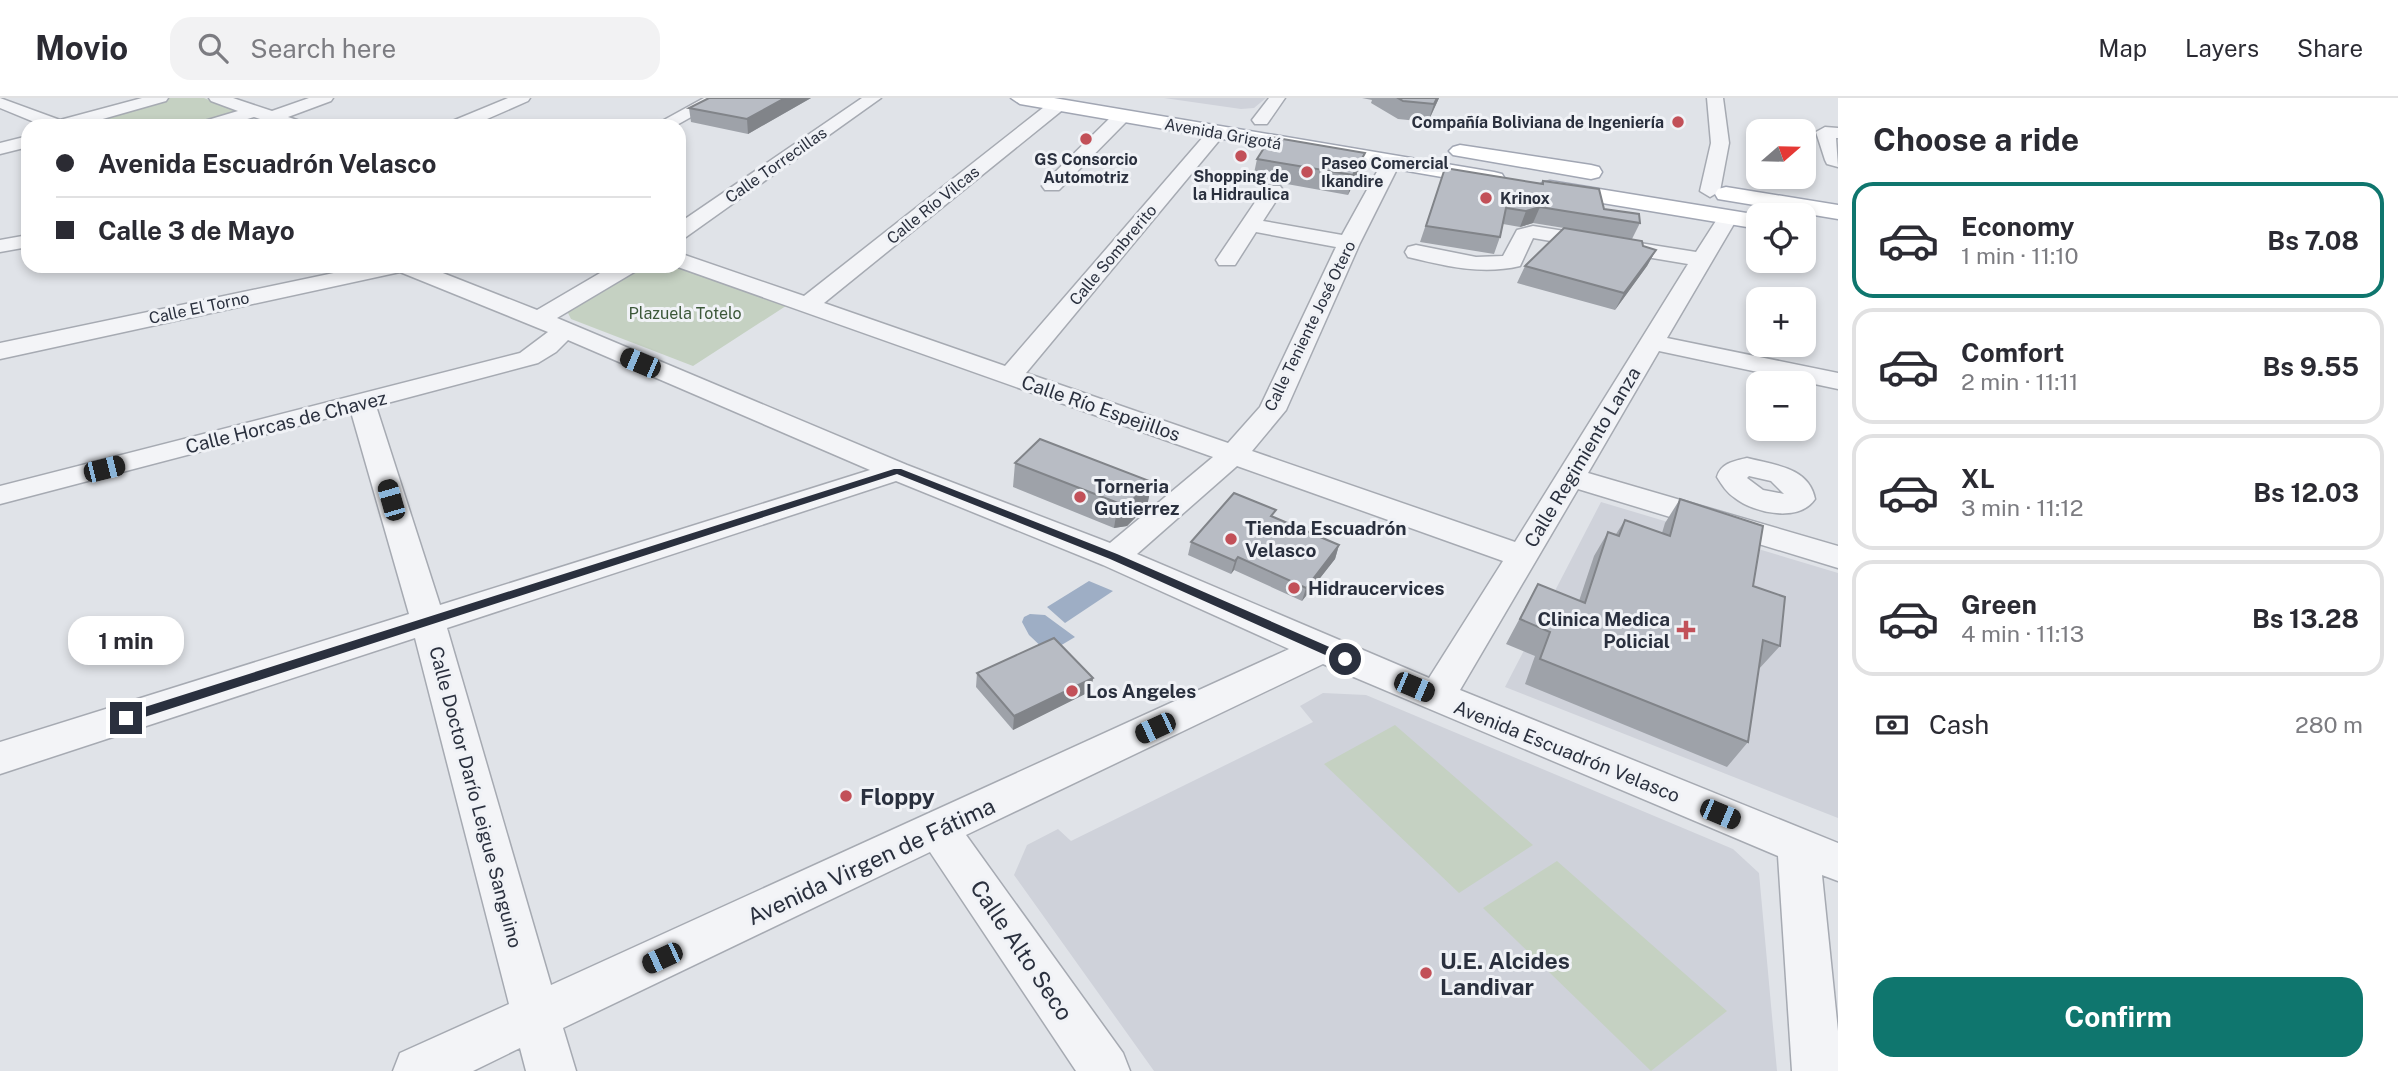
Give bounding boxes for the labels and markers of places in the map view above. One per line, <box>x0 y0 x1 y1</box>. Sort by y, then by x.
place label: Compañía Boliviana de Ingeniería <box>1412 113 1664 132</box>
marker: Compañía Boliviana de Ingeniería <box>1670 114 1686 130</box>
marker: GS Consorcio Automotriz <box>1078 131 1094 147</box>
marker: Shopping de la Hidraulica <box>1233 148 1249 164</box>
place label: GS Consorcio Automotriz <box>1034 150 1138 187</box>
place label: Paseo Comercial Ikandire <box>1321 154 1449 191</box>
marker: Paseo Comercial Ikandire <box>1299 164 1315 180</box>
place label: Shopping de la Hidraulica <box>1193 167 1289 204</box>
place label: Krinox <box>1500 189 1550 208</box>
marker: Krinox <box>1478 190 1494 206</box>
place label: Torneria Gutierrez <box>1094 475 1179 519</box>
marker: Torneria Gutierrez <box>1072 489 1088 505</box>
place label: Tienda Escuadrón Velasco <box>1245 517 1407 561</box>
marker: Tienda Escuadrón Velasco <box>1223 531 1239 547</box>
place label: Hidraucervices <box>1308 577 1445 599</box>
marker: Hidraucervices <box>1286 580 1302 596</box>
place label: Clinica Medica Policial <box>1537 608 1670 652</box>
marker: Clinica Medica Policial <box>1676 620 1696 640</box>
place label: Los Angeles <box>1086 680 1196 702</box>
marker: Los Angeles <box>1064 683 1080 699</box>
place label: Floppy <box>860 783 935 810</box>
marker: Floppy <box>838 788 854 804</box>
place label: U.E. Alcides Landivar <box>1440 947 1570 1000</box>
marker: U.E. Alcides Landivar <box>1418 965 1434 981</box>

